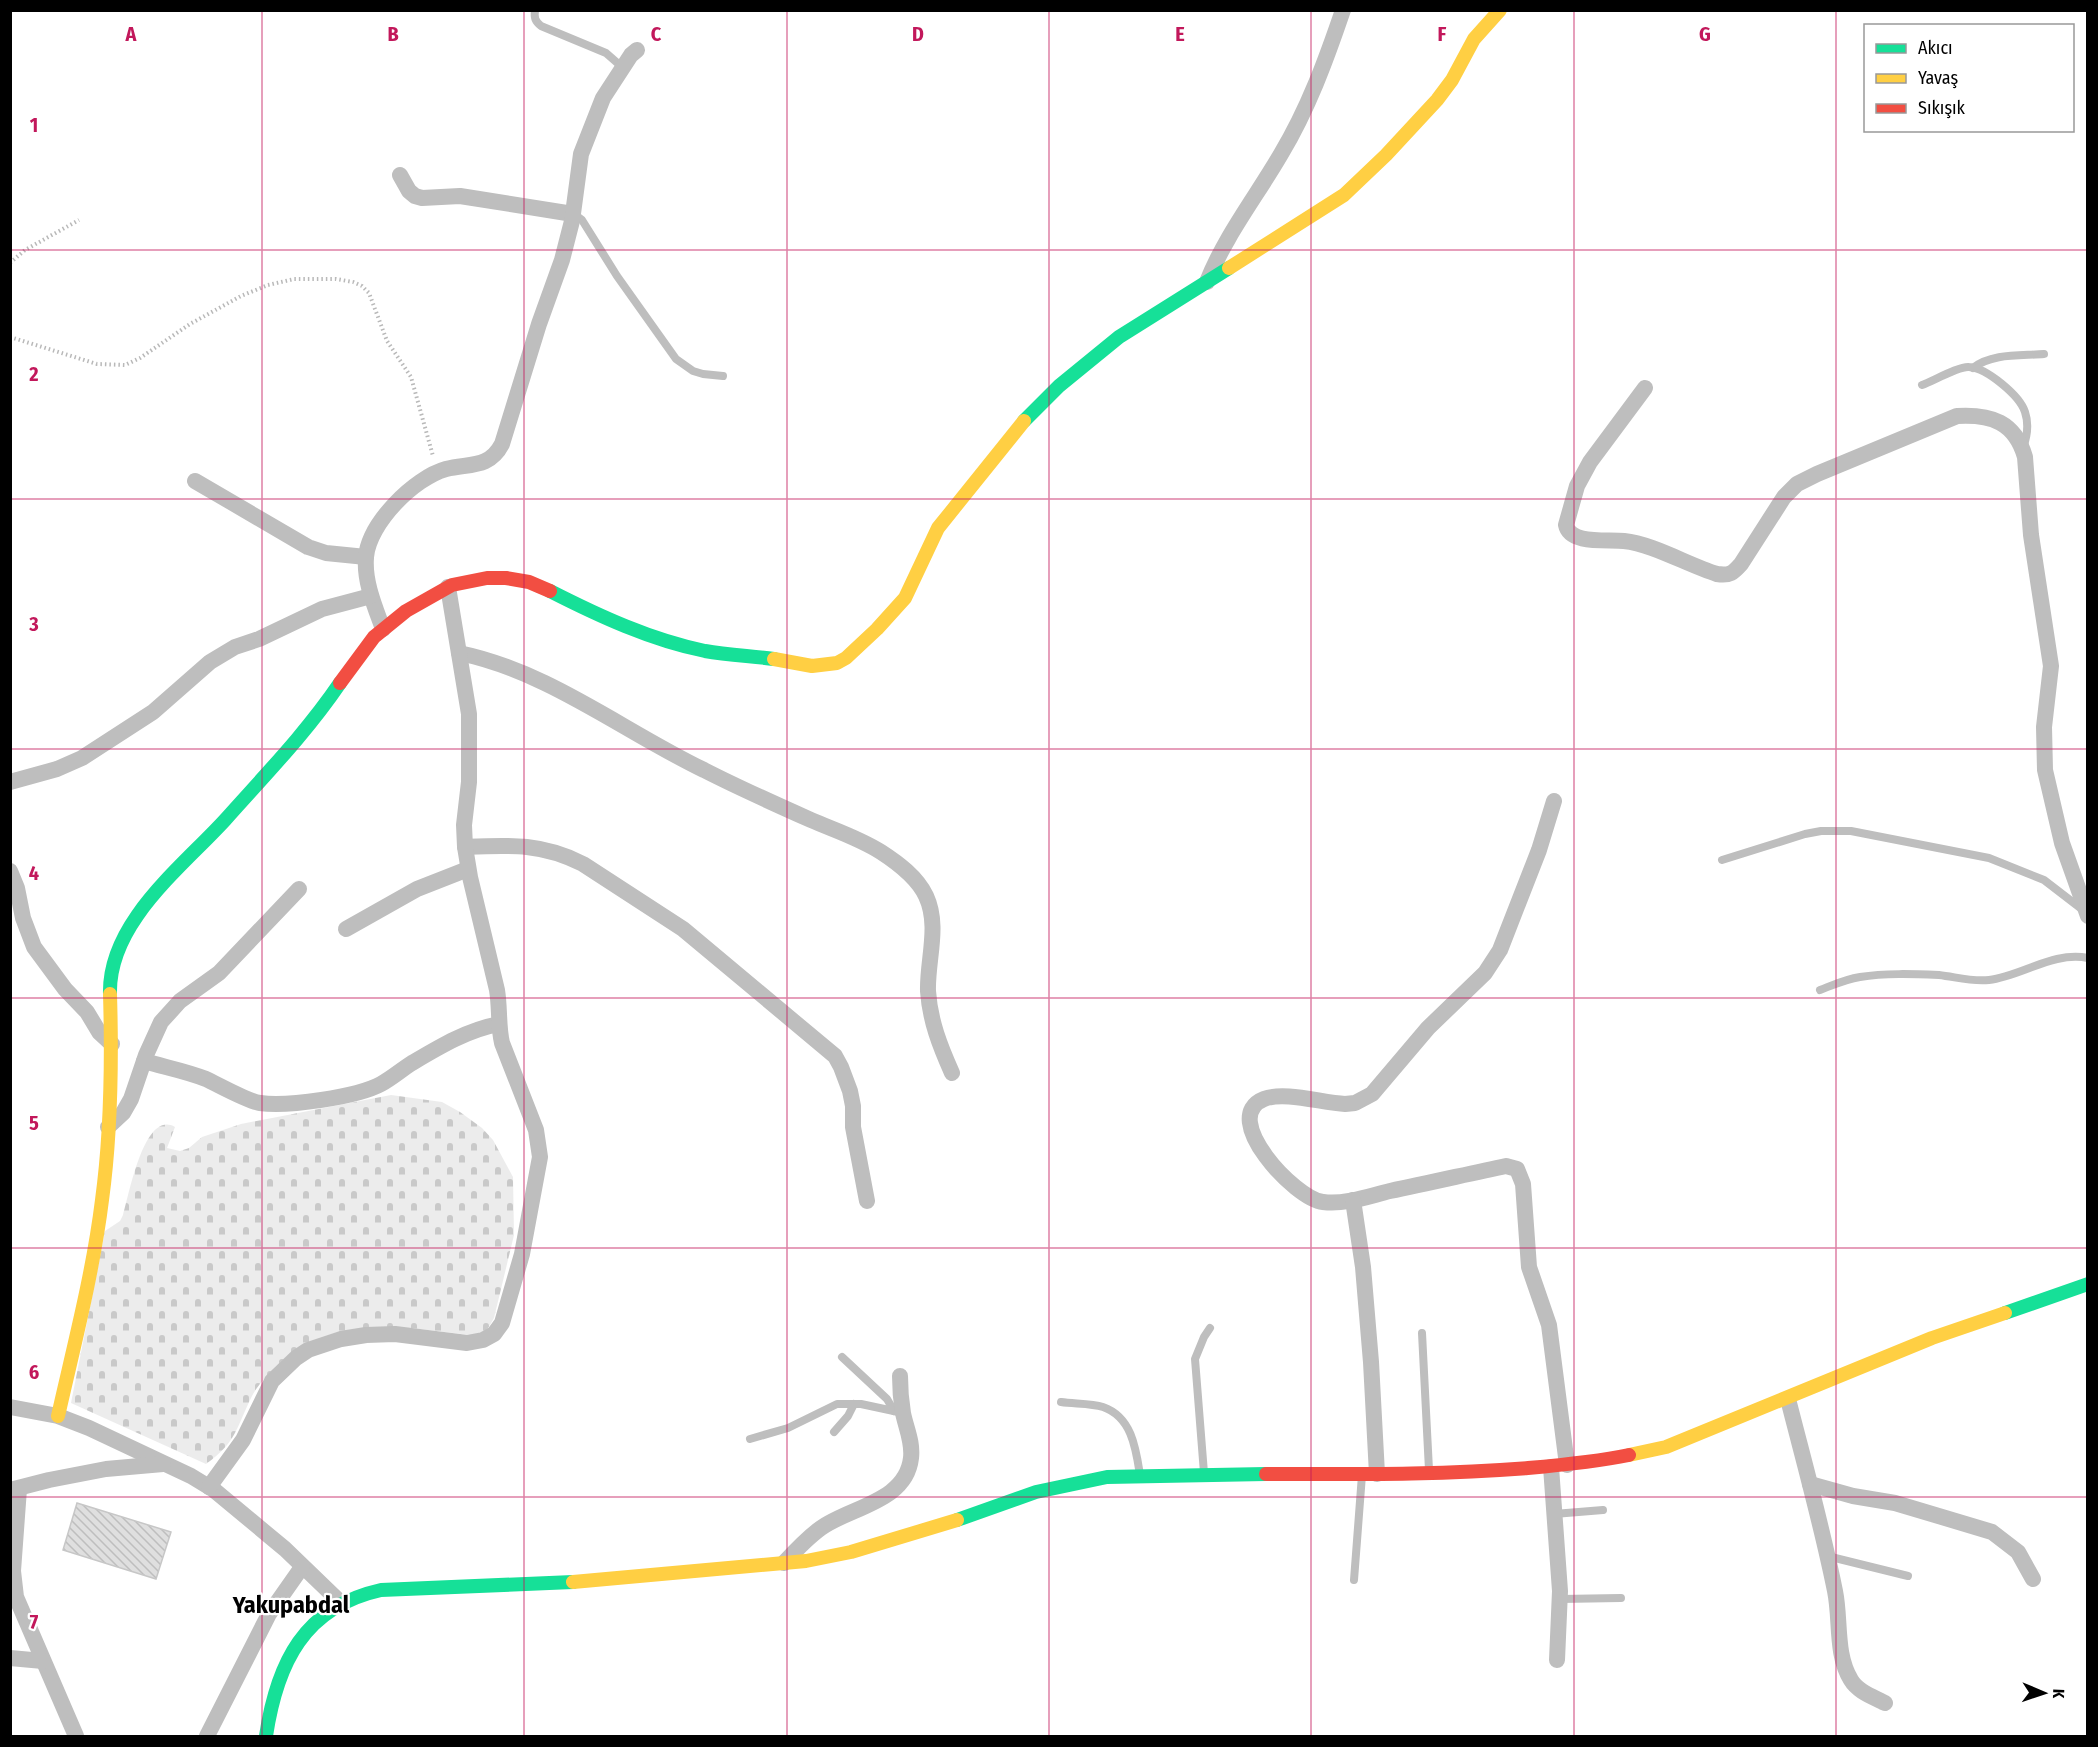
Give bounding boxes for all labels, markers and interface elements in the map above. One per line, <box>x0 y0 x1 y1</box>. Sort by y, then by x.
text: A <box>125 22 138 46</box>
text: B <box>387 22 399 46</box>
text: C <box>651 22 662 46</box>
text: D <box>912 22 924 46</box>
text: E <box>1175 22 1185 46</box>
text: F <box>1438 22 1447 46</box>
text: G <box>1699 22 1711 46</box>
legend <box>1864 24 2074 132</box>
text: Akıcı <box>1918 37 1953 59</box>
text: Yavaş <box>1918 67 1959 89</box>
text: Sıkışık <box>1918 97 1966 119</box>
text: 1 <box>30 113 38 137</box>
text: 2 <box>28 362 39 386</box>
text: 3 <box>28 612 39 636</box>
text: 4 <box>29 861 39 885</box>
text: 5 <box>29 1111 39 1135</box>
text: 6 <box>29 1360 39 1384</box>
district label: Yakupabdal <box>232 1591 350 1619</box>
text: 7 <box>30 1610 39 1634</box>
north arrow <box>2014 1663 2074 1723</box>
text: K <box>2049 1689 2068 1699</box>

